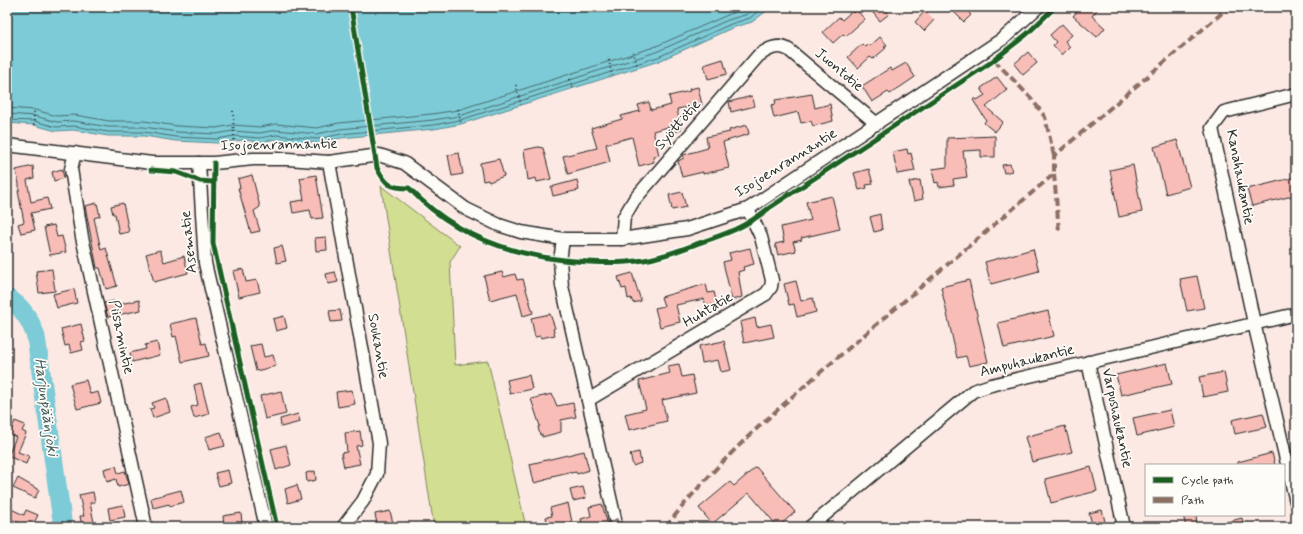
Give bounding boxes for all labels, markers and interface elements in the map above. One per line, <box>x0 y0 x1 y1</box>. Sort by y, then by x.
street label: Juontotie <box>810 44 868 96</box>
street label: Syöttötie <box>650 95 706 155</box>
street label: Isojoenrannantie <box>731 124 841 202</box>
street label: Kanahaukantie <box>1221 128 1259 226</box>
street label: Isojoenrannantie <box>220 134 338 156</box>
street label: Asematie <box>176 210 202 274</box>
street label: Huhtatie <box>679 287 737 333</box>
street label: Piisamintie <box>103 298 139 376</box>
street label: Soukantie <box>362 312 394 380</box>
street label: Ampuhaukantie <box>978 340 1076 382</box>
water label: Harjunpäänjoki <box>29 357 63 459</box>
street label: Varpushaukantie <box>1097 366 1137 470</box>
legend <box>1145 464 1285 516</box>
text: Cycle path <box>1181 473 1233 489</box>
text: Path <box>1181 493 1204 509</box>

